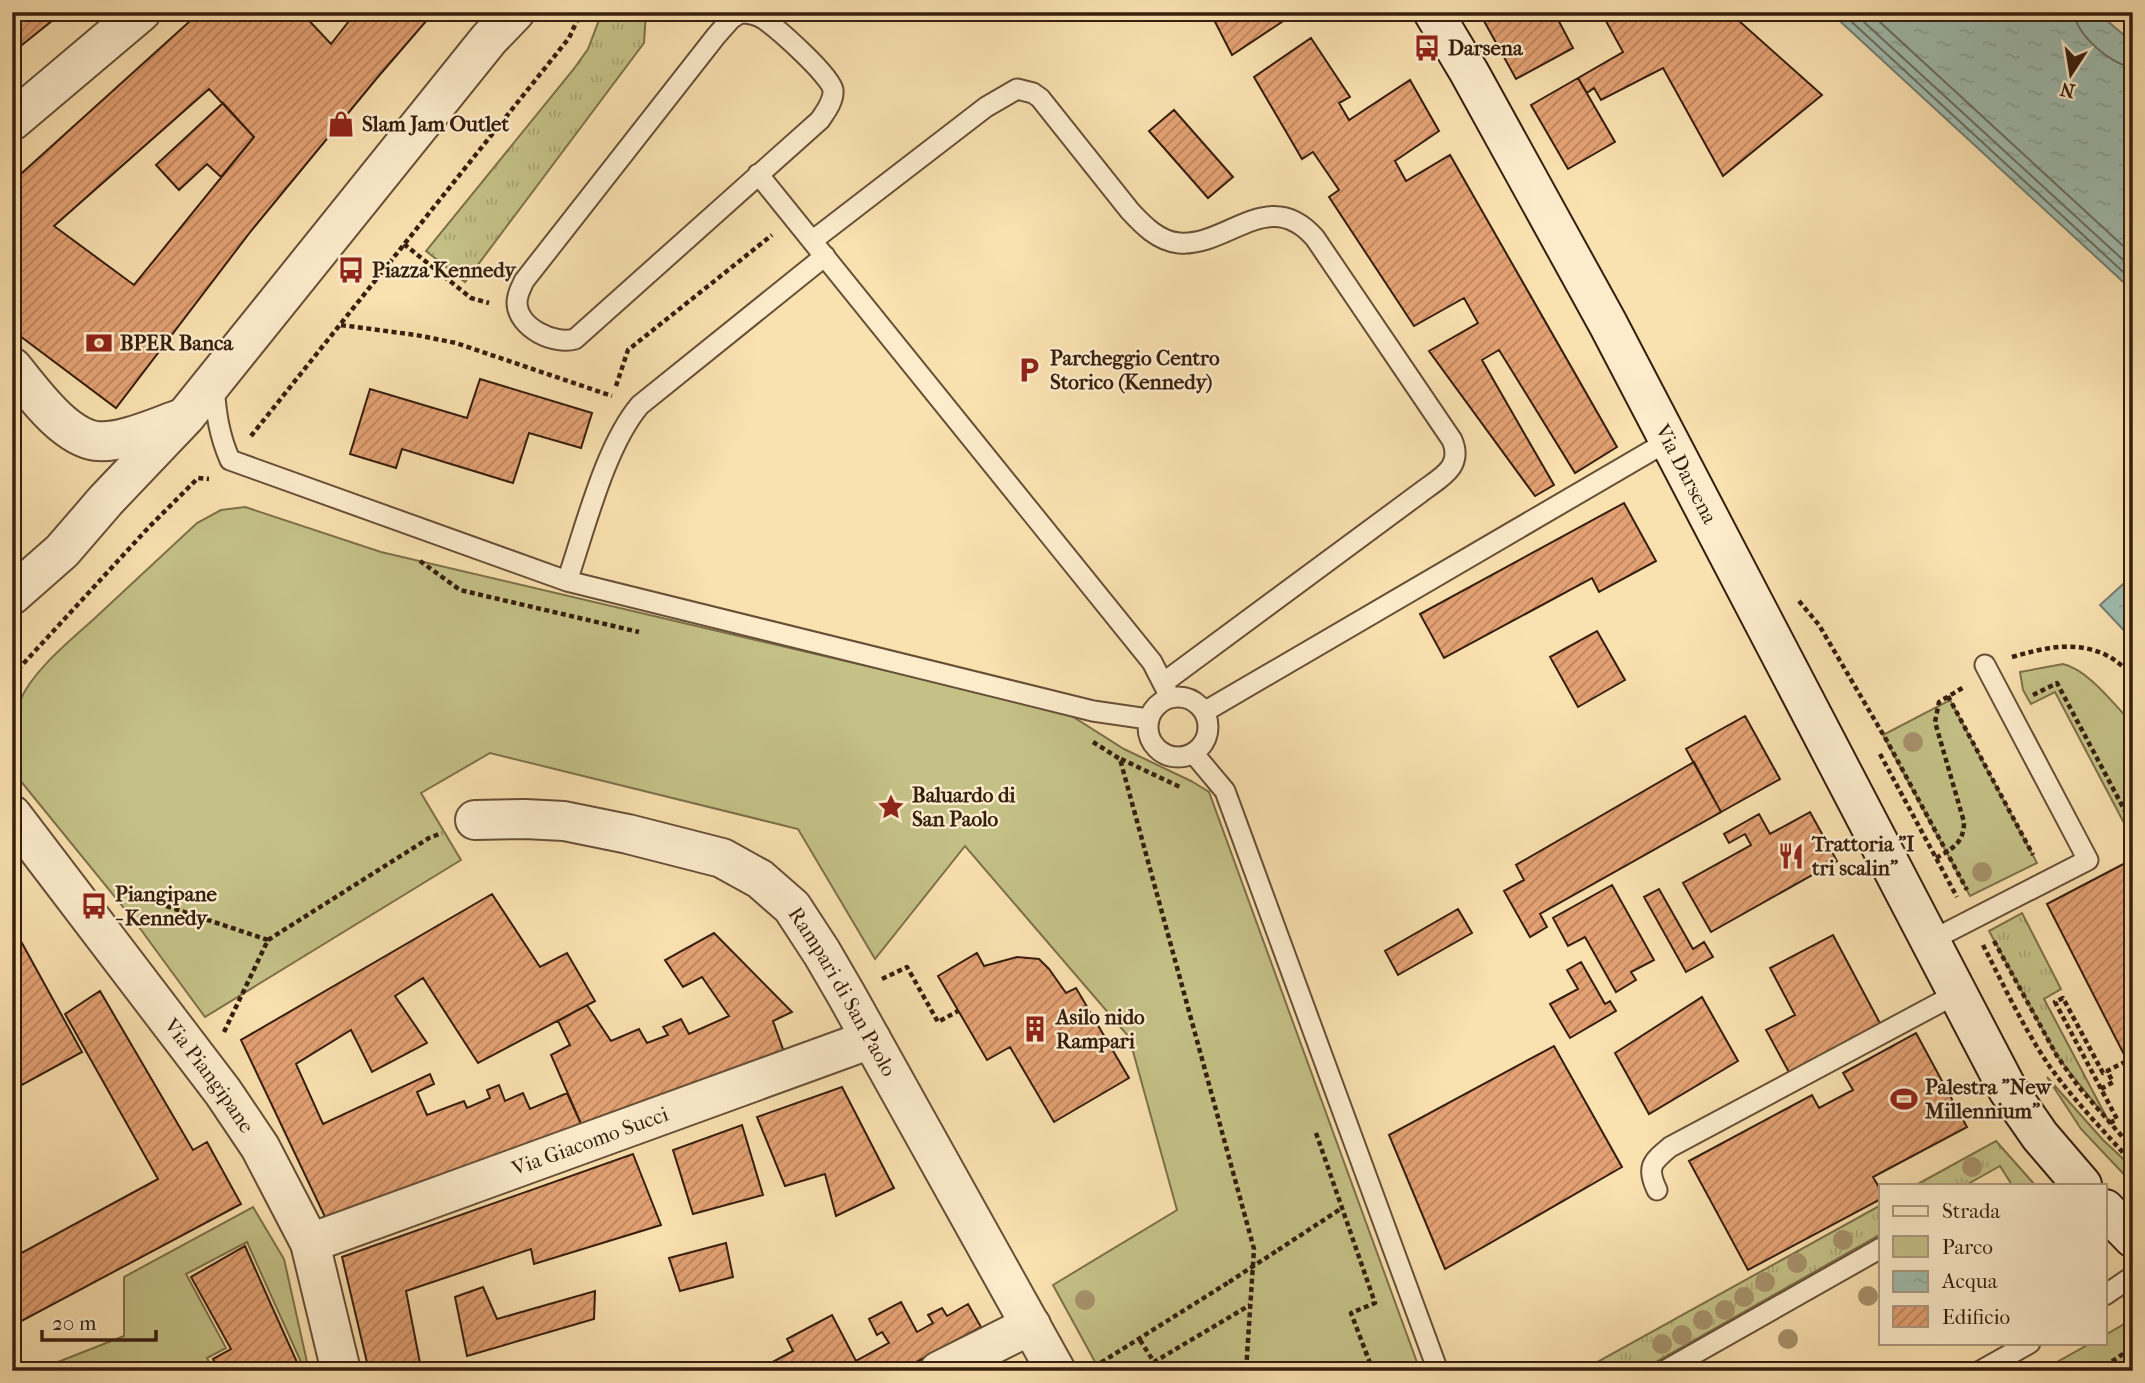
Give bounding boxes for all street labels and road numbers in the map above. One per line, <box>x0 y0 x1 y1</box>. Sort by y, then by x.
street label: Via Darsena <box>1650 419 1722 528</box>
street label: Rampari di San Paolo <box>783 903 901 1080</box>
street label: Via Piangipane <box>159 1013 259 1138</box>
street label: Via Giacomo Succi <box>508 1102 671 1181</box>

